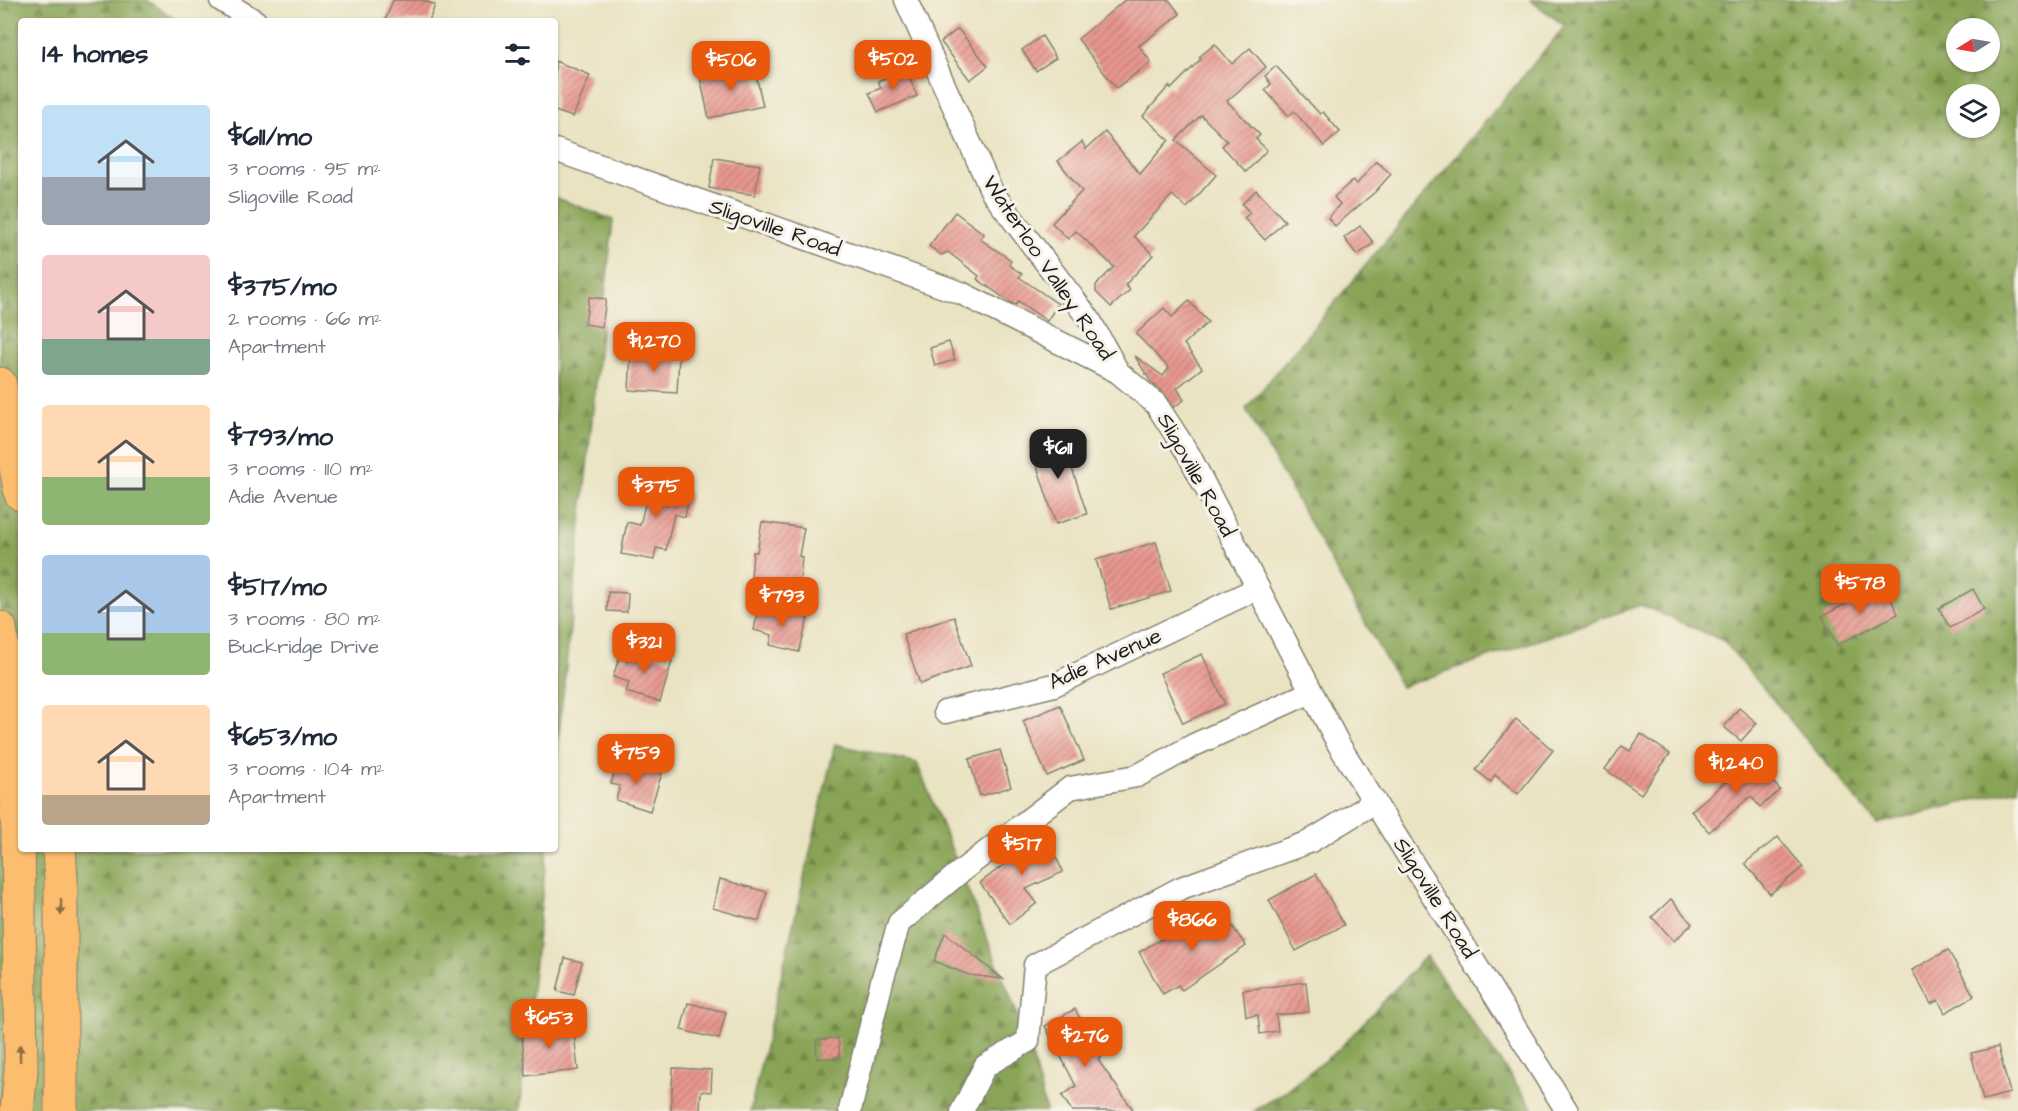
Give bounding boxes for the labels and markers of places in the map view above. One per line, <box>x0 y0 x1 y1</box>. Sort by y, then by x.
pin: $502 <box>857 40 929 91</box>
pin: $506 <box>695 41 767 92</box>
pin: $1,270 <box>605 322 703 373</box>
pin: $611 <box>1022 429 1094 480</box>
pin: $375 <box>620 467 692 518</box>
pin: $578 <box>1824 564 1896 615</box>
pin: $793 <box>746 577 818 628</box>
pin: $321 <box>608 623 680 674</box>
pin: $759 <box>600 734 672 785</box>
pin: $1,240 <box>1687 744 1785 795</box>
pin: $517 <box>986 825 1058 876</box>
pin: $866 <box>1156 901 1228 952</box>
pin: $653 <box>513 999 585 1050</box>
pin: $276 <box>1049 1017 1121 1068</box>

